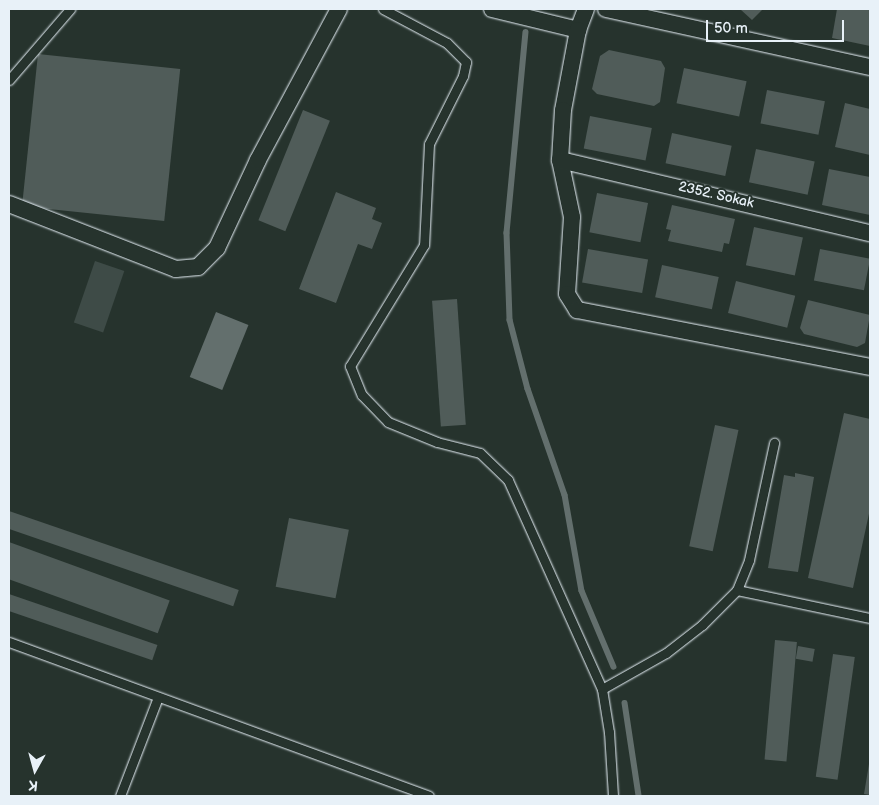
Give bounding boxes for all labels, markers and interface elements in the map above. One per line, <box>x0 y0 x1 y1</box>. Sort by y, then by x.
scale bar <box>709 10 846 42</box>
text: 50 m <box>714 19 748 38</box>
street label: 2352. Sokak <box>676 178 756 212</box>
north arrow <box>10 745 60 795</box>
text: K <box>27 776 39 794</box>

